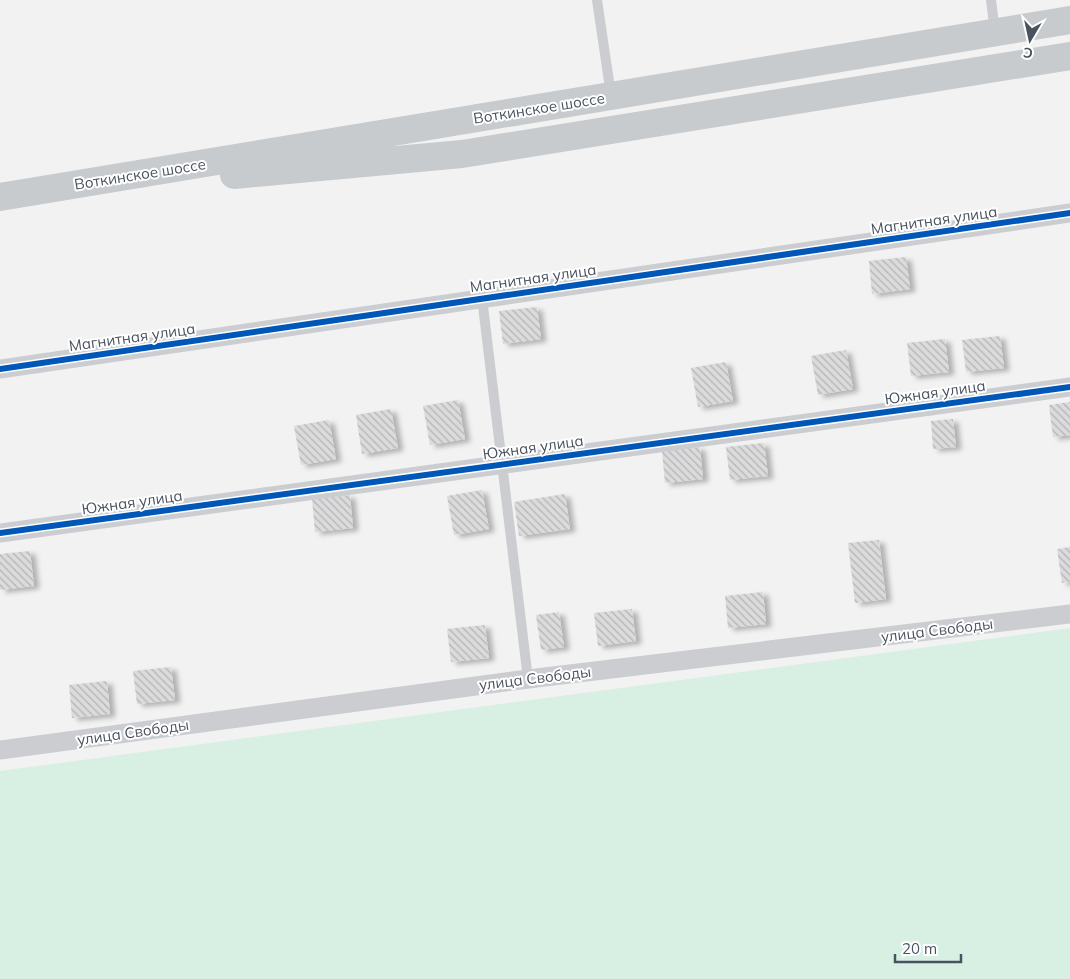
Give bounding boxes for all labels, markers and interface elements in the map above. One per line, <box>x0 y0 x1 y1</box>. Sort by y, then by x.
north arrow <box>1005 15 1055 65</box>
text: С <box>1022 43 1034 62</box>
street label: Воткинское шоссе <box>472 88 606 128</box>
street label: Воткинское шоссе <box>73 154 207 194</box>
street label: Магнитная улица <box>870 202 998 238</box>
street label: Магнитная улица <box>469 260 597 296</box>
street label: Магнитная улица <box>68 319 196 355</box>
street label: Южная улица <box>883 376 987 408</box>
street label: Южная улица <box>481 431 585 463</box>
street label: Южная улица <box>80 486 184 518</box>
street label: улица Свободы <box>880 614 994 646</box>
street label: улица Свободы <box>478 662 592 694</box>
street label: улица Свободы <box>76 715 190 749</box>
scale bar <box>895 932 961 964</box>
text: 20 m <box>902 939 937 958</box>

